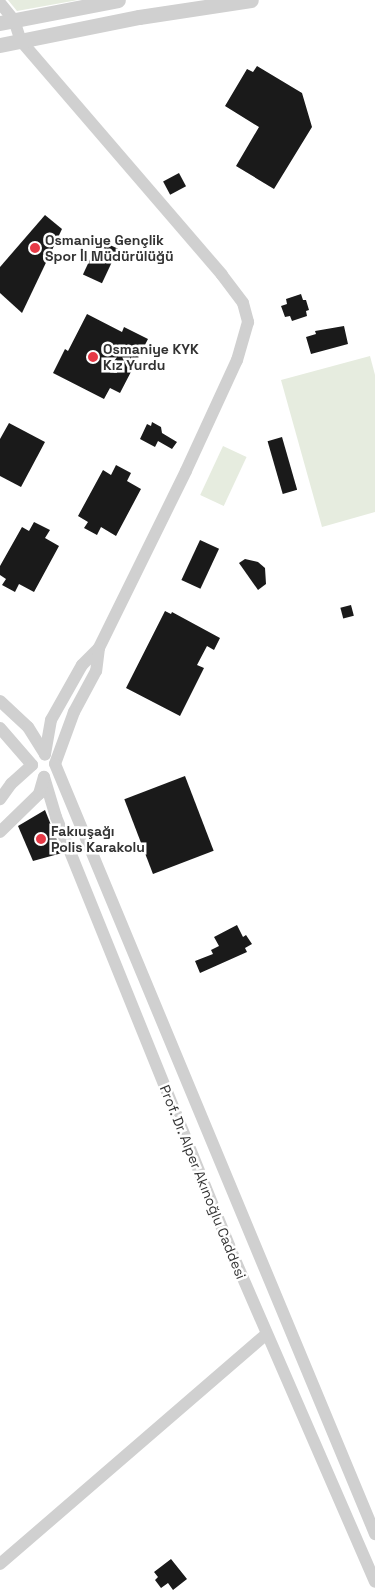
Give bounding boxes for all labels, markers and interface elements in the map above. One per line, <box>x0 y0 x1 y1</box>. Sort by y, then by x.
place label: Osmaniye Gençlik Spor İl Müdürülüğü <box>45 232 174 264</box>
marker: Osmaniye Gençlik Spor İl Müdürülüğü <box>29 242 41 254</box>
place label: Osmaniye KYK Kız Yurdu <box>103 341 199 374</box>
marker: Osmaniye KYK Kız Yurdu <box>87 351 99 363</box>
place label: Fakıuşağı Polis Karakolu <box>51 823 145 856</box>
marker: Fakıuşağı Polis Karakolu <box>35 833 47 845</box>
street label: Prof. Dr. Alper Akınoğlu Caddesi <box>156 1082 250 1282</box>

